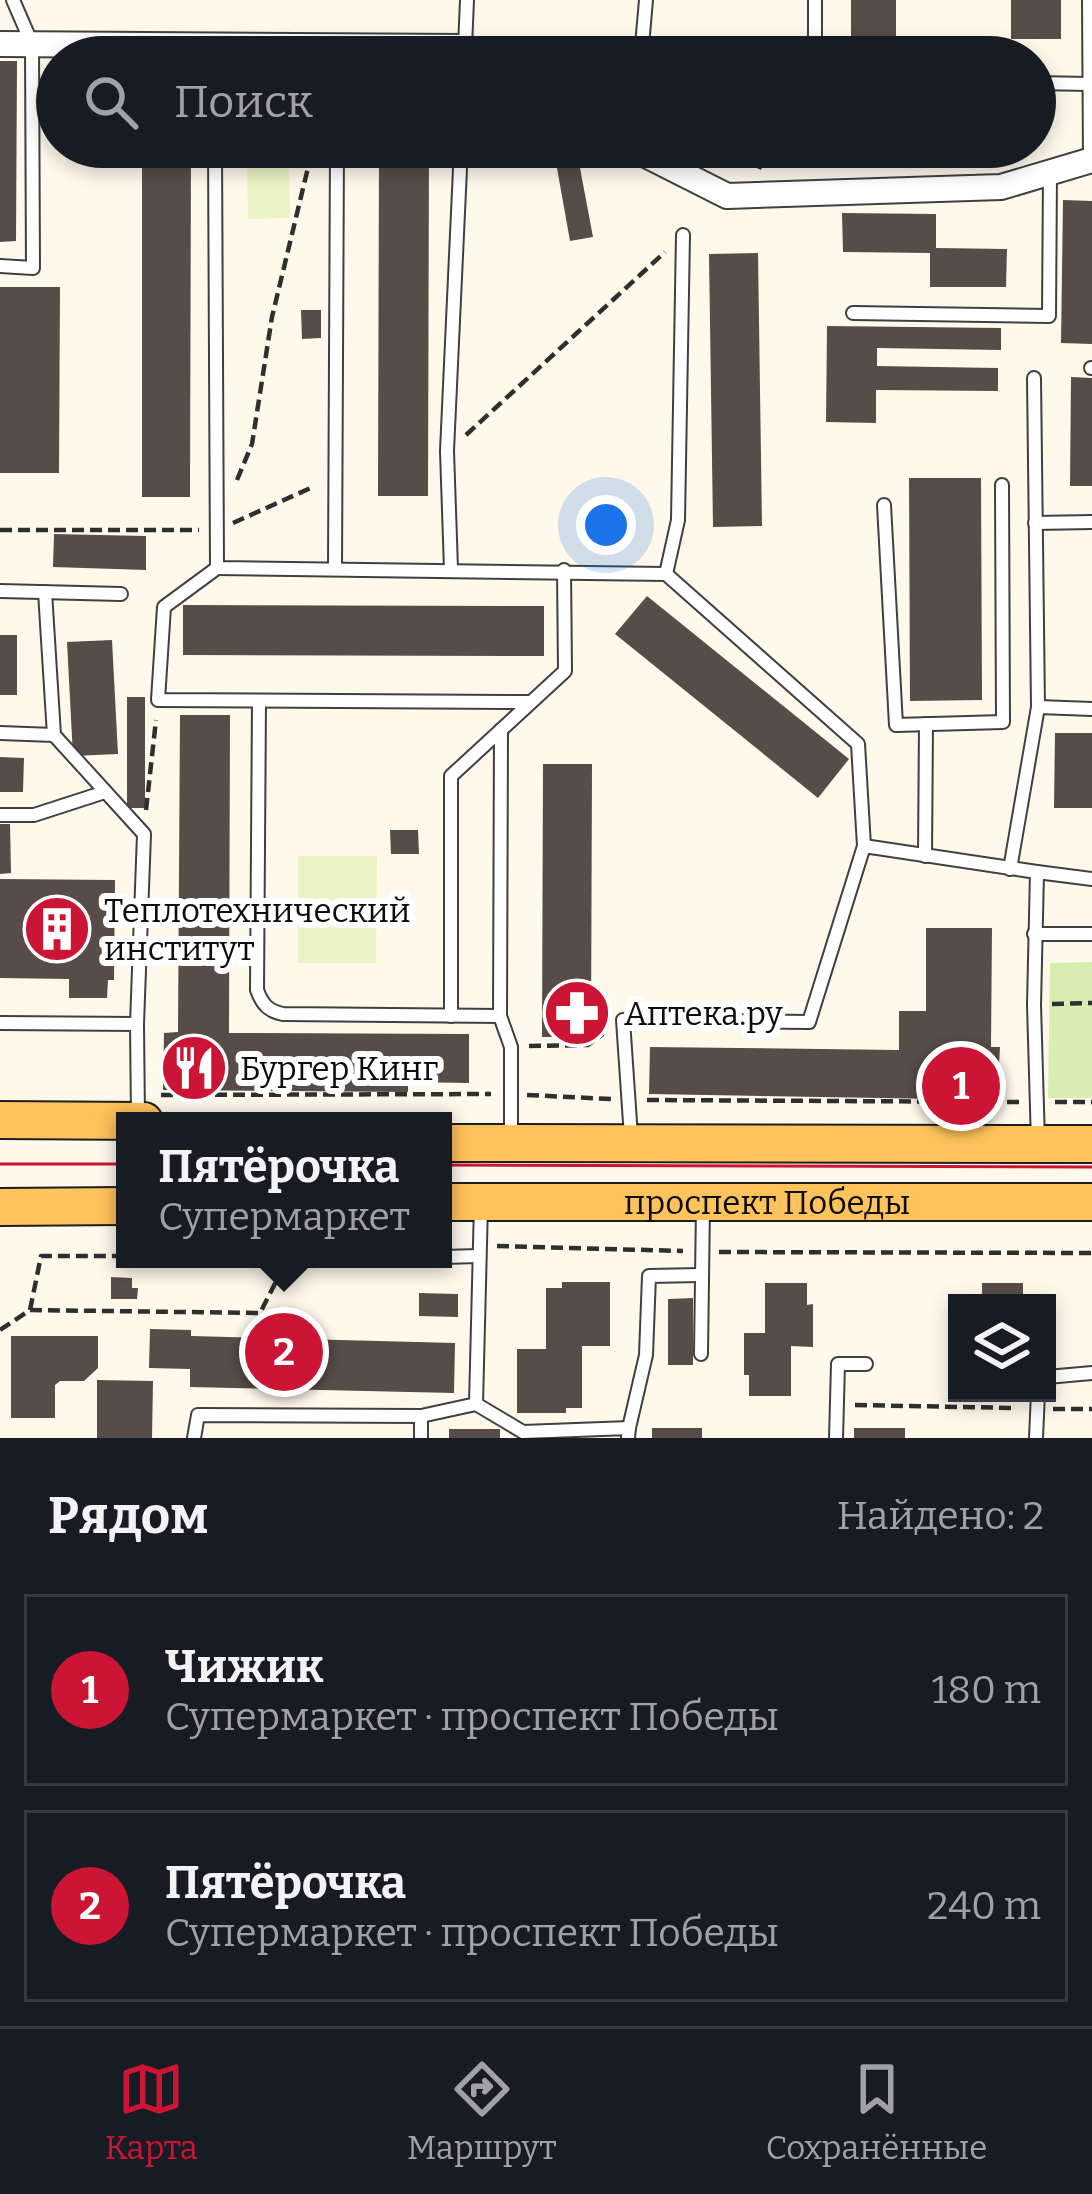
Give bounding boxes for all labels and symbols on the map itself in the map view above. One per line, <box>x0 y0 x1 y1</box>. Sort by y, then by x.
your location <box>576 495 636 555</box>
place label: Теплотехнический институт <box>104 891 411 969</box>
building icon: Теплотехнический институт <box>22 894 92 964</box>
pharmacy icon: Аптека.ру <box>542 978 612 1048</box>
place label: Аптека.ру <box>624 994 783 1034</box>
restaurant icon: Бургер Кинг <box>159 1033 229 1103</box>
pin: 1 <box>922 1041 1000 1131</box>
place label: Бургер Кинг <box>240 1049 438 1089</box>
street label: проспект Победы <box>624 1183 910 1223</box>
pin: 2 <box>245 1307 323 1397</box>

